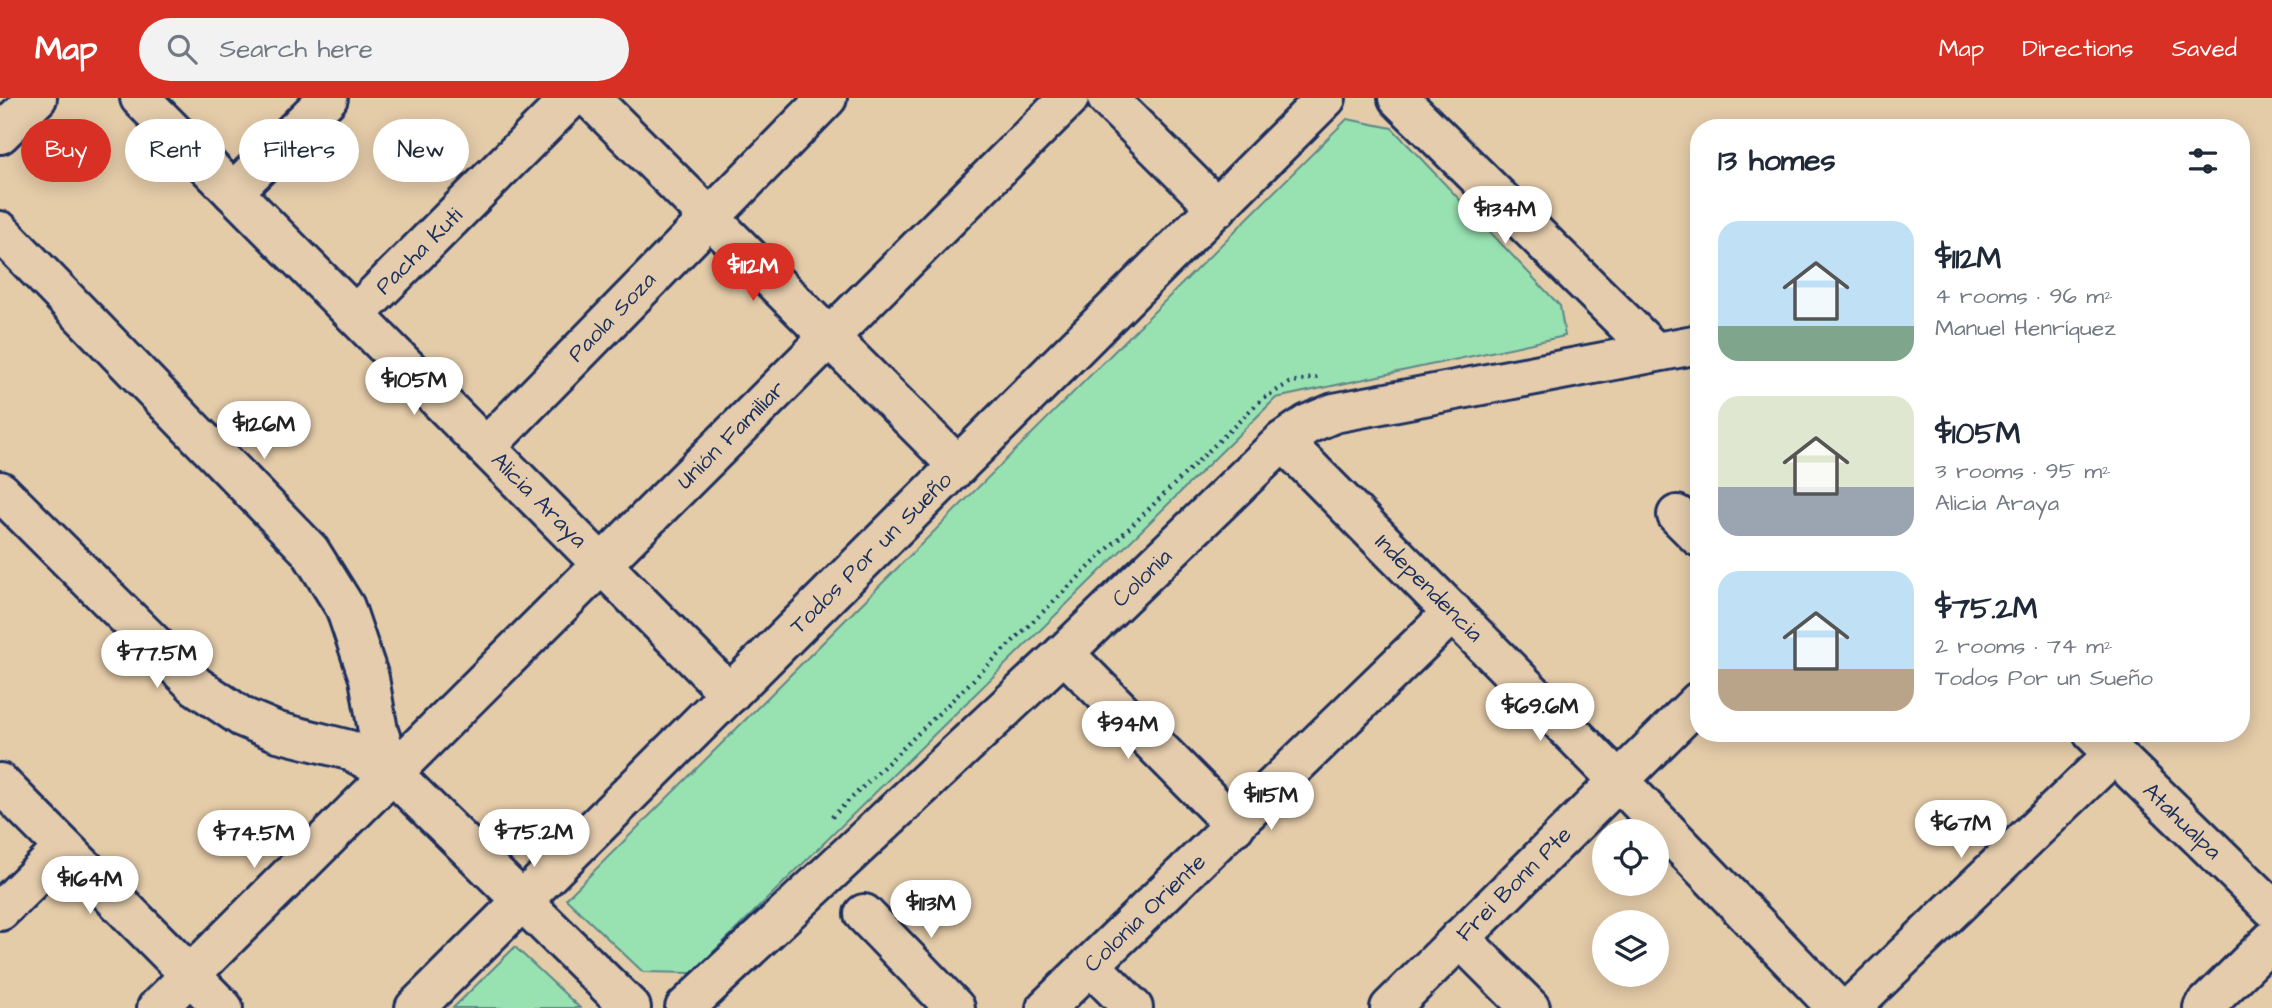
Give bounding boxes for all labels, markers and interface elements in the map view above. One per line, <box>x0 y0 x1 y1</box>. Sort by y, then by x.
search box <box>139 18 629 81</box>
text: Map <box>35 26 97 72</box>
icon: search <box>163 30 201 68</box>
text: Search here <box>219 31 373 67</box>
text: Map <box>1939 32 1984 66</box>
text: Directions <box>2022 32 2134 66</box>
text: Saved <box>2172 32 2237 66</box>
chip: Buy <box>21 119 111 182</box>
chip: Rent <box>125 119 225 182</box>
chip: Filters <box>239 119 359 182</box>
chip: New <box>373 119 469 182</box>
text: 13 homes <box>1718 140 1835 182</box>
icon: filters <box>2184 142 2222 180</box>
pin: $134M <box>1456 186 1554 246</box>
text: $134M <box>1474 193 1536 225</box>
street label: Pacha Kuti <box>368 200 470 302</box>
text: $112M <box>1935 238 2001 280</box>
pin: $112M <box>704 244 802 303</box>
icon: home <box>1774 249 1858 333</box>
text: $112M <box>728 250 778 282</box>
street label: Paola Soza <box>561 264 664 369</box>
text: 4 rooms · 96 m² <box>1935 280 2113 312</box>
text: Manuel Henríquez <box>1935 312 2116 344</box>
pin: $105M <box>365 358 463 417</box>
text: $105M <box>381 364 447 396</box>
street label: Unión Familiar <box>669 373 793 497</box>
pin: $126M <box>215 402 313 461</box>
text: $126M <box>233 408 295 440</box>
text: $105M <box>1935 413 2021 455</box>
icon: home <box>1774 424 1858 508</box>
street label: Alicia Araya <box>483 445 594 556</box>
text: 3 rooms · 95 m² <box>1935 455 2111 487</box>
street label: Todos Por un Sueño <box>783 465 959 641</box>
text: Alicia Araya <box>1935 487 2059 519</box>
street label: Independencia <box>1368 527 1491 650</box>
street label: Colonia <box>1105 541 1179 615</box>
text: $75.2M <box>1935 588 2038 630</box>
icon: home <box>1774 599 1858 683</box>
pin: $77.5M <box>100 630 214 690</box>
text: 2 rooms · 74 m² <box>1935 630 2113 662</box>
text: $77.5M <box>117 637 197 669</box>
text: Todos Por un Sueño <box>1935 662 2153 694</box>
pin: $69.6M <box>1483 684 1597 743</box>
text: $69.6M <box>1502 690 1579 722</box>
pin: $94M <box>1087 702 1169 761</box>
text: $94M <box>1098 708 1158 740</box>
pin: $115M <box>1222 772 1320 832</box>
street label: Atahualpa <box>2135 775 2229 867</box>
text: $115M <box>1244 779 1298 811</box>
pin: $67M <box>1920 800 2002 860</box>
text: $67M <box>1931 807 1991 839</box>
pin: $74.5M <box>197 810 311 870</box>
pin: $75.2M <box>477 810 591 869</box>
text: $75.2M <box>495 816 573 848</box>
text: $74.5M <box>213 817 295 849</box>
street label: Frei Bonn Pte <box>1449 819 1579 949</box>
map controls <box>1592 819 1669 987</box>
button: locate <box>1592 819 1669 896</box>
street label: Colonia Oriente <box>1077 846 1213 980</box>
pin: $164M <box>41 856 139 916</box>
text: $164M <box>58 863 122 895</box>
pin: $113M <box>882 880 980 940</box>
text: $113M <box>906 887 956 919</box>
button: layers <box>1592 910 1669 987</box>

